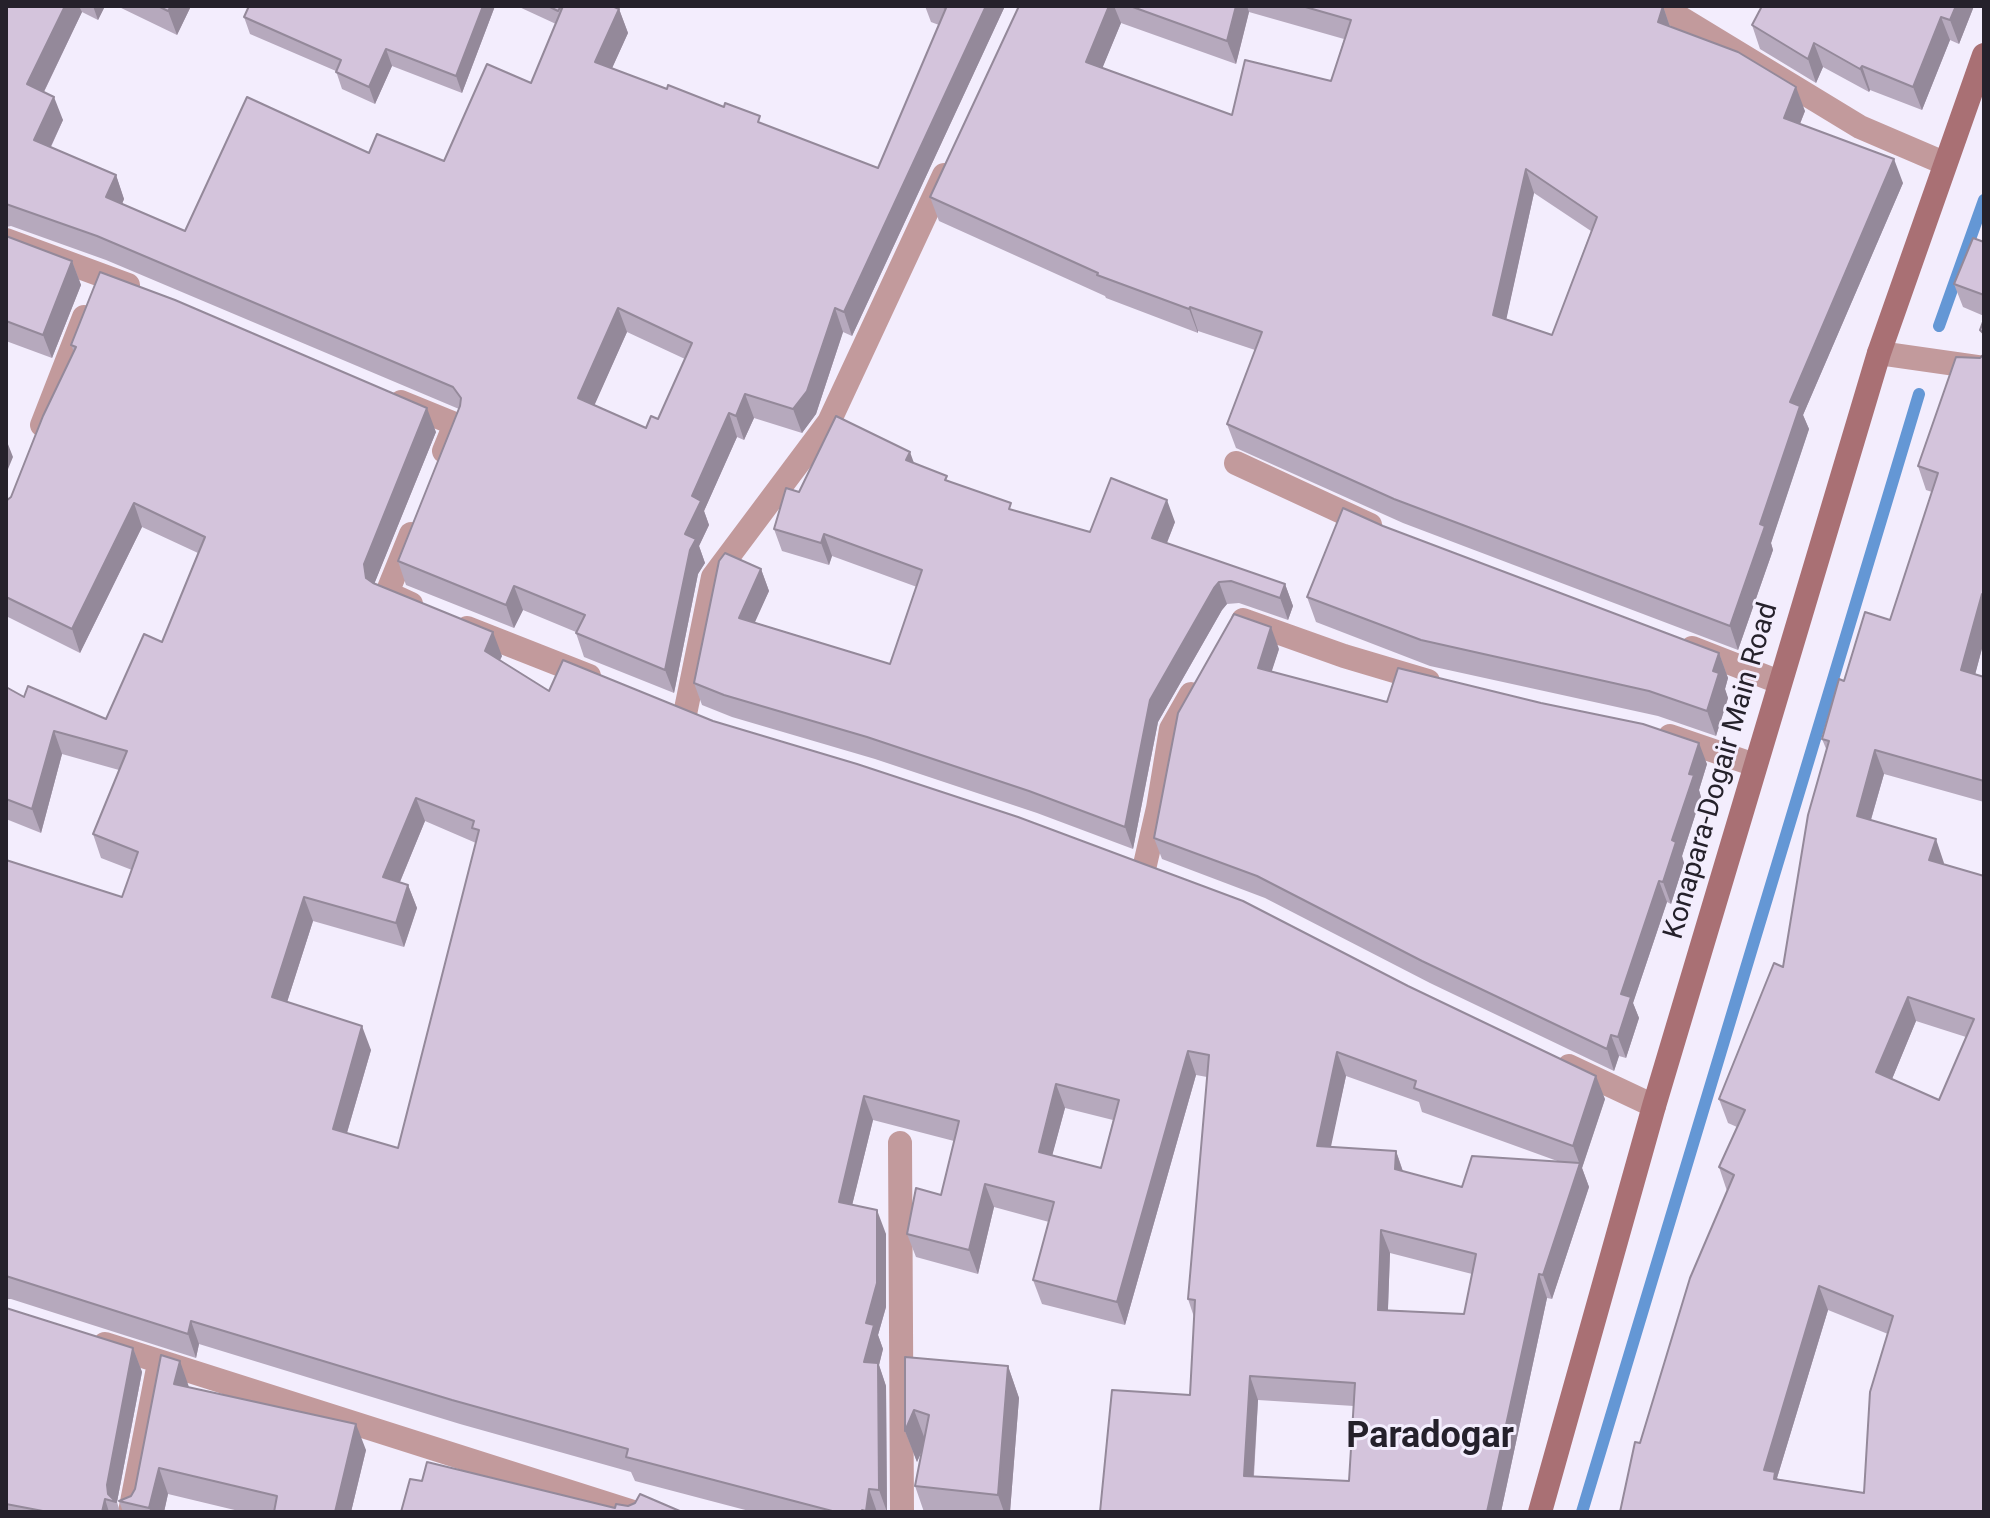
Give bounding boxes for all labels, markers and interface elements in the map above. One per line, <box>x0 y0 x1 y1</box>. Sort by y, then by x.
street label: Konapara-Dogair Main Road <box>1658 599 1786 943</box>
district label: Paradogar <box>1346 1416 1514 1460</box>

